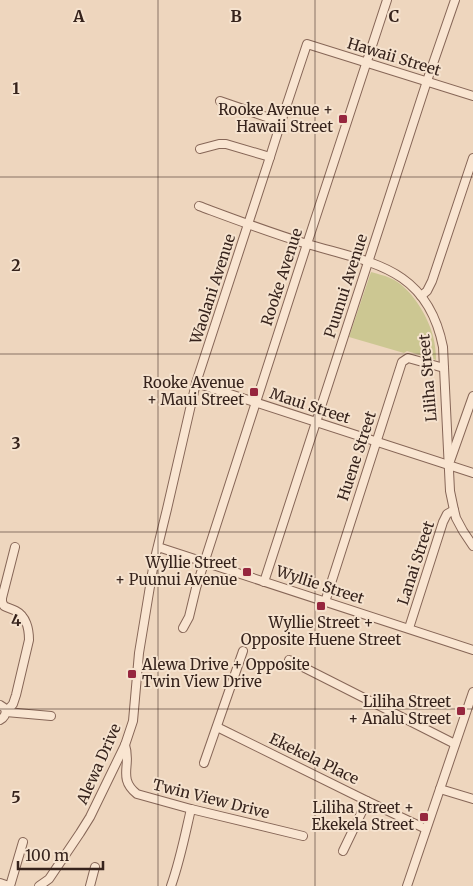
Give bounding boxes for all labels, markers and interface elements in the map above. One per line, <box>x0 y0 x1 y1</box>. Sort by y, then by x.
text: A <box>72 6 85 26</box>
text: B <box>230 6 242 26</box>
text: C <box>389 6 399 26</box>
street label: Hawaii Street <box>345 33 443 80</box>
text: 1 <box>12 78 20 98</box>
place label: Rooke Avenue + Hawaii Street <box>218 100 333 136</box>
marker: Rooke Avenue + Hawaii Street <box>337 113 349 125</box>
street label: Rooke Avenue <box>257 226 306 328</box>
street label: Waolani Avenue <box>185 231 239 347</box>
street label: Puunui Avenue <box>320 231 371 340</box>
text: 2 <box>11 255 21 275</box>
street label: Liliha Street <box>414 333 441 423</box>
place label: Rooke Avenue + Maui Street <box>143 373 244 409</box>
street label: Maui Street <box>268 384 353 427</box>
marker: Rooke Avenue + Maui Street <box>248 386 260 398</box>
street label: Huene Street <box>333 409 380 503</box>
text: 3 <box>11 433 21 453</box>
street label: Lanai Street <box>393 518 438 607</box>
place label: Wyllie Street + Puunui Avenue <box>115 553 237 589</box>
street label: Wyllie Street <box>273 561 367 608</box>
marker: Wyllie Street + Puunui Avenue <box>241 566 253 578</box>
marker: Wyllie Street + Opposite Huene Street <box>315 600 327 612</box>
text: 4 <box>11 610 21 630</box>
place label: Wyllie Street + Opposite Huene Street <box>241 613 401 649</box>
place label: Alewa Drive + Opposite Twin View Drive <box>141 655 310 691</box>
marker: Alewa Drive + Opposite Twin View Drive <box>126 668 138 680</box>
place label: Liliha Street + Analu Street <box>348 692 451 728</box>
marker: Liliha Street + Analu Street <box>455 705 467 717</box>
street label: Alewa Drive <box>72 720 125 808</box>
street label: Ekekela Place <box>266 729 362 788</box>
street label: Twin View Drive <box>151 775 272 822</box>
text: 5 <box>11 787 21 807</box>
place label: Liliha Street + Ekekela Street <box>311 798 414 834</box>
marker: Liliha Street + Ekekela Street <box>418 811 430 823</box>
scale bar <box>18 838 102 870</box>
text: 100 m <box>25 846 69 865</box>

